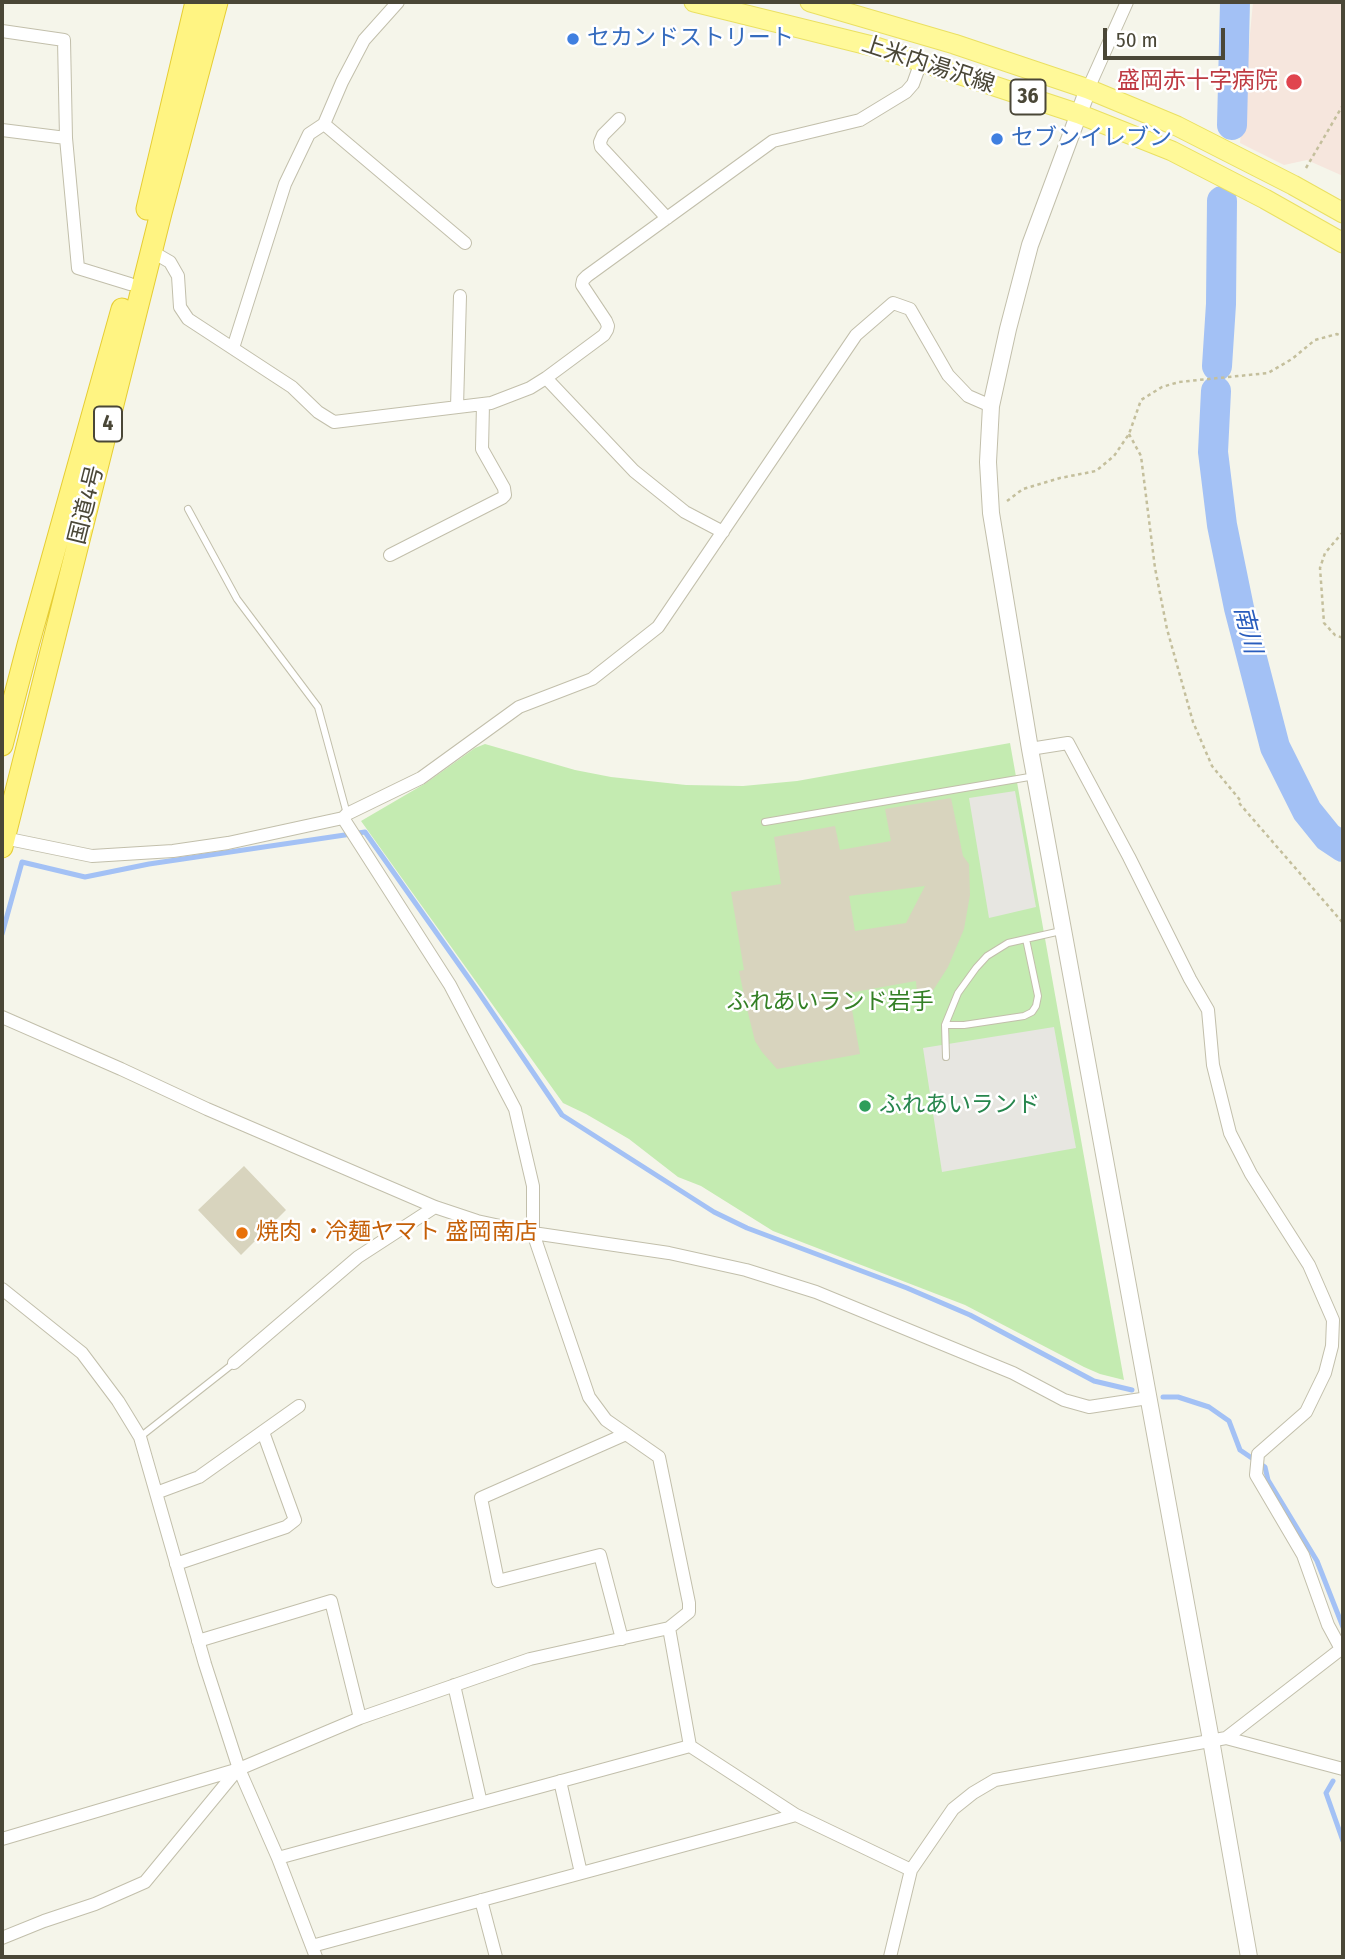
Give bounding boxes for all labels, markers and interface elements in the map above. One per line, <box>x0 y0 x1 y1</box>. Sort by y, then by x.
scale bar <box>1107 14 1230 58</box>
place label: セカンドストリート <box>587 25 794 53</box>
text: 50 m <box>1116 27 1158 53</box>
marker: セカンドストリート <box>565 31 581 47</box>
street label: 上米内湯沢線 <box>858 31 998 99</box>
place label: 盛岡赤十字病院 <box>1117 68 1278 96</box>
marker: 盛岡赤十字病院 <box>1284 72 1304 92</box>
road number: 36 <box>1010 80 1046 114</box>
place label: セブンイレブン <box>1011 125 1172 153</box>
marker: セブンイレブン <box>989 131 1005 147</box>
road number: 4 <box>94 406 122 442</box>
street label: 国道4号 <box>64 463 110 547</box>
water label: 南川 <box>1227 603 1267 657</box>
park label: ふれあいランド岩手 <box>727 989 933 1017</box>
place label: ふれあいランド <box>879 1092 1040 1120</box>
marker: ふれあいランド <box>857 1098 873 1114</box>
place label: 焼肉・冷麺ヤマト 盛岡南店 <box>256 1219 537 1247</box>
marker: 焼肉・冷麺ヤマト 盛岡南店 <box>234 1225 250 1241</box>

